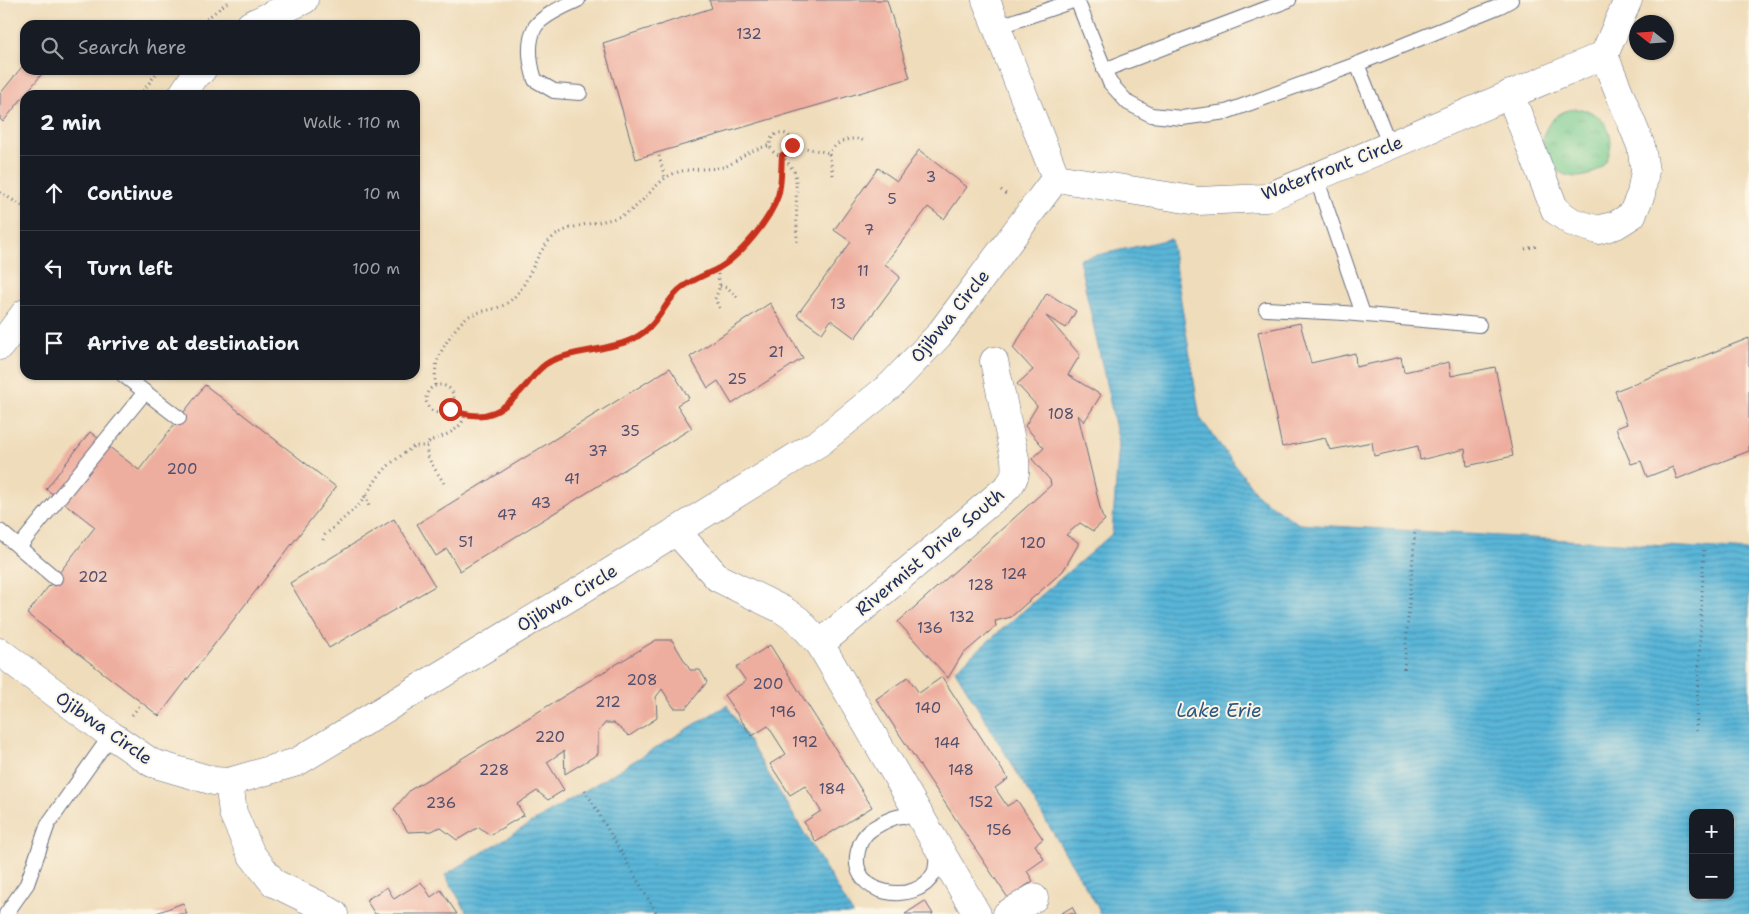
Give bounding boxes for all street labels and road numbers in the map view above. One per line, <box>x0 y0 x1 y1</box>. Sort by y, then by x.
street label: Waterfront Circle <box>1258 130 1406 206</box>
street label: Ojibwa Circle <box>905 264 995 368</box>
street label: Rivermist Drive South <box>851 483 1009 621</box>
street label: Ojibwa Circle <box>512 559 622 637</box>
street label: Ojibwa Circle <box>51 686 157 770</box>

